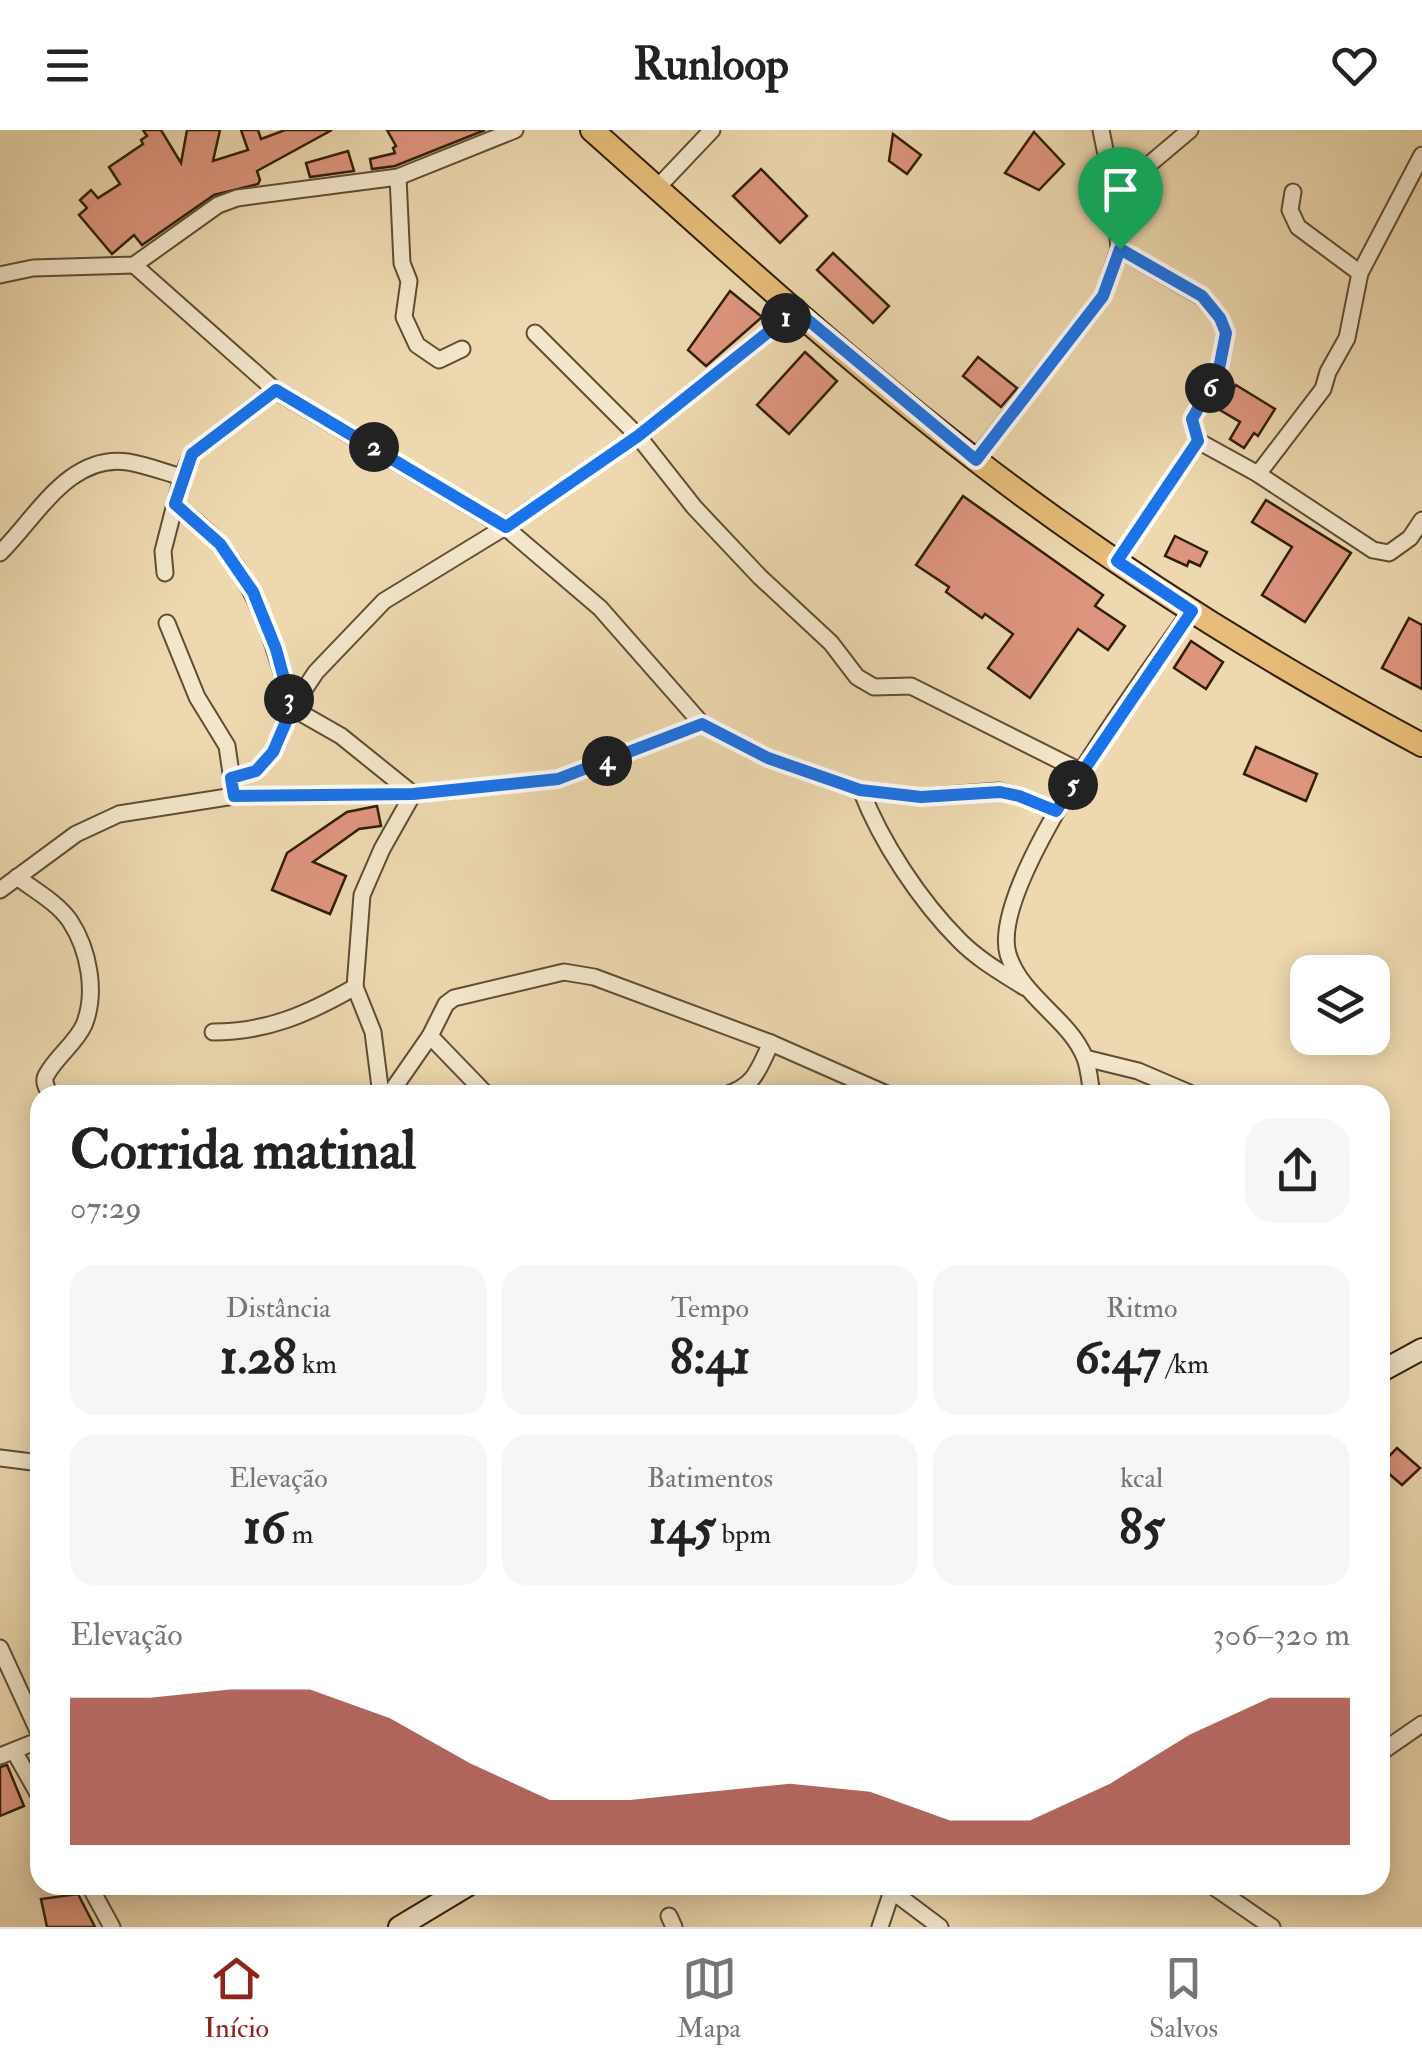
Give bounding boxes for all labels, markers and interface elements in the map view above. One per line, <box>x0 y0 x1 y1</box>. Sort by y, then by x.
text: Runloop <box>633 37 789 93</box>
icon: menu <box>40 38 95 93</box>
icon: heart <box>1327 38 1382 93</box>
pin <box>1078 147 1163 250</box>
icon: arrive <box>1093 162 1148 217</box>
pin: 1 <box>761 293 811 343</box>
text: 1 <box>781 300 791 335</box>
pin: 6 <box>1185 363 1235 413</box>
text: 6 <box>1203 370 1217 405</box>
pin: 2 <box>349 422 399 472</box>
text: 2 <box>367 429 381 464</box>
pin: 3 <box>264 674 314 724</box>
text: 3 <box>284 681 294 716</box>
pin: 4 <box>582 736 632 786</box>
text: 4 <box>599 743 615 778</box>
pin: 5 <box>1048 760 1098 810</box>
text: 5 <box>1067 767 1079 802</box>
map controls <box>1290 955 1390 1055</box>
button: layers <box>1290 955 1390 1055</box>
text: Corrida matinal <box>70 1116 416 1185</box>
button: share <box>1245 1118 1350 1223</box>
text: 07:29 <box>70 1188 142 1228</box>
text: Distância <box>226 1291 331 1326</box>
text: Tempo <box>671 1291 749 1326</box>
text: Ritmo <box>1106 1291 1177 1326</box>
text: 1.28 <box>220 1326 296 1389</box>
text: 8:41 <box>670 1326 750 1389</box>
text: 6:47 <box>1074 1326 1161 1389</box>
text: km <box>296 1347 337 1382</box>
text: /km <box>1161 1347 1209 1382</box>
text: Elevação <box>229 1461 328 1496</box>
text: Batimentos <box>647 1461 773 1496</box>
text: kcal <box>1120 1461 1163 1496</box>
text: 16 <box>243 1496 286 1559</box>
text: 145 <box>649 1496 716 1559</box>
text: 85 <box>1119 1496 1164 1559</box>
text: m <box>286 1517 314 1552</box>
text: bpm <box>716 1517 771 1552</box>
text: Elevação <box>70 1615 183 1655</box>
text: 306–320 m <box>1213 1615 1350 1655</box>
tab: Início <box>204 1951 269 2046</box>
tab: Mapa <box>677 1951 741 2046</box>
tab: Salvos <box>1149 1951 1218 2046</box>

